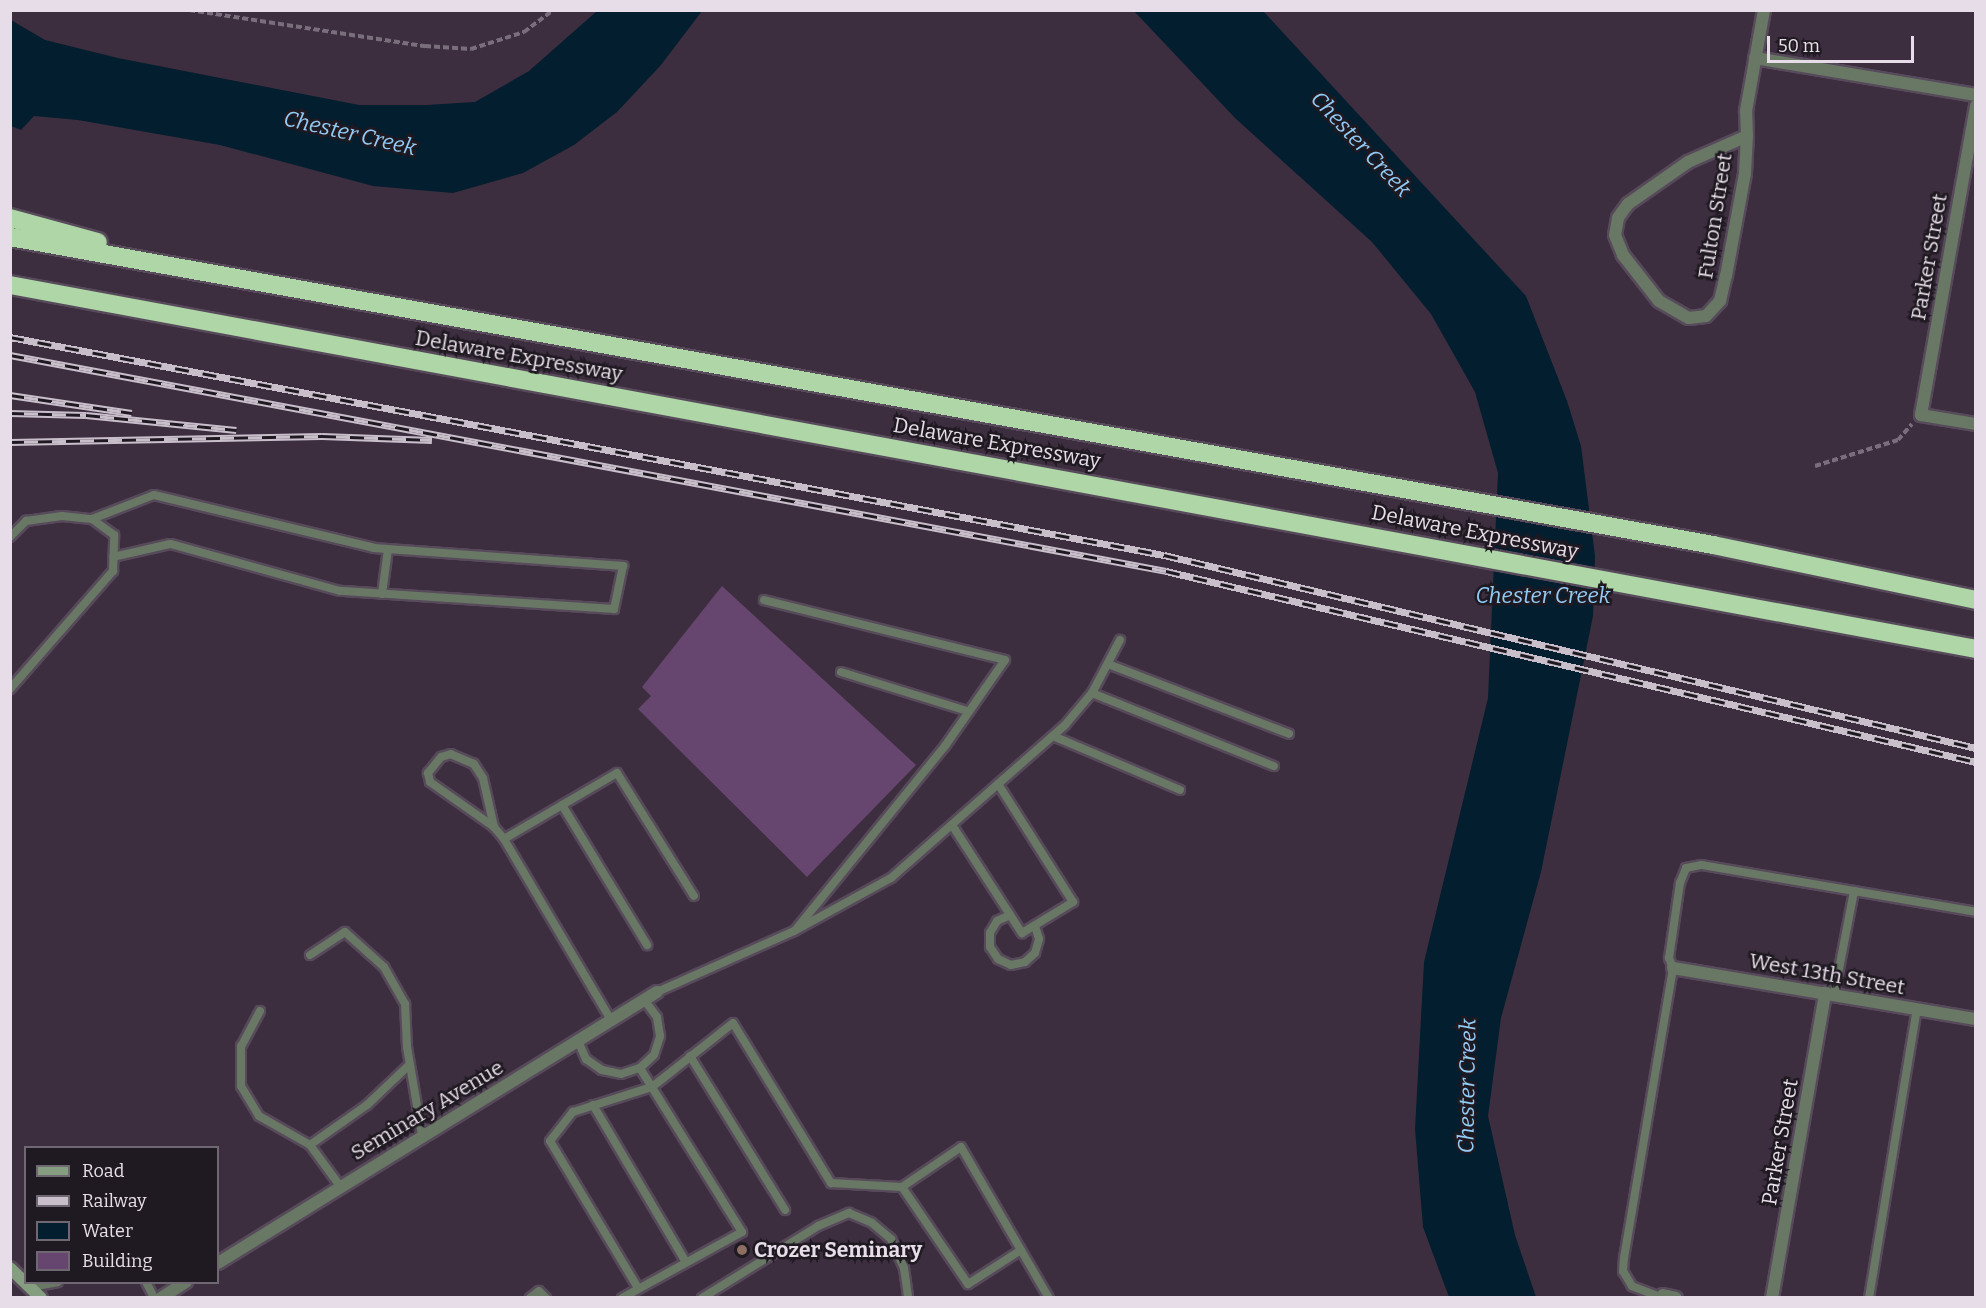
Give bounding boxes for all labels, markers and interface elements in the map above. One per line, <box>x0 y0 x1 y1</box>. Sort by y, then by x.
scale bar <box>1770 24 1917 62</box>
text: 50 m <box>1778 35 1820 57</box>
water label: Chester Creek <box>1305 86 1417 202</box>
water label: Chester Creek <box>281 105 419 161</box>
street label: Fulton Street <box>1693 151 1737 281</box>
street label: Parker Street <box>1905 192 1953 322</box>
street label: Delaware Expressway <box>413 325 625 387</box>
street label: Delaware Expressway <box>891 412 1103 474</box>
street label: Delaware Expressway <box>1369 500 1581 564</box>
water label: Chester Creek <box>1476 583 1610 609</box>
street label: West 13th Street <box>1747 948 1907 1000</box>
water label: Chester Creek <box>1453 1018 1481 1154</box>
street label: Seminary Avenue <box>346 1054 508 1166</box>
street label: Parker Street <box>1756 1077 1804 1207</box>
legend <box>24 1146 219 1284</box>
text: Road <box>82 1160 124 1182</box>
text: Railway <box>82 1190 146 1212</box>
text: Water <box>82 1220 133 1242</box>
place label: Crozer Seminary <box>754 1237 922 1263</box>
marker: Crozer Seminary <box>735 1243 749 1257</box>
text: Building <box>82 1250 153 1272</box>

